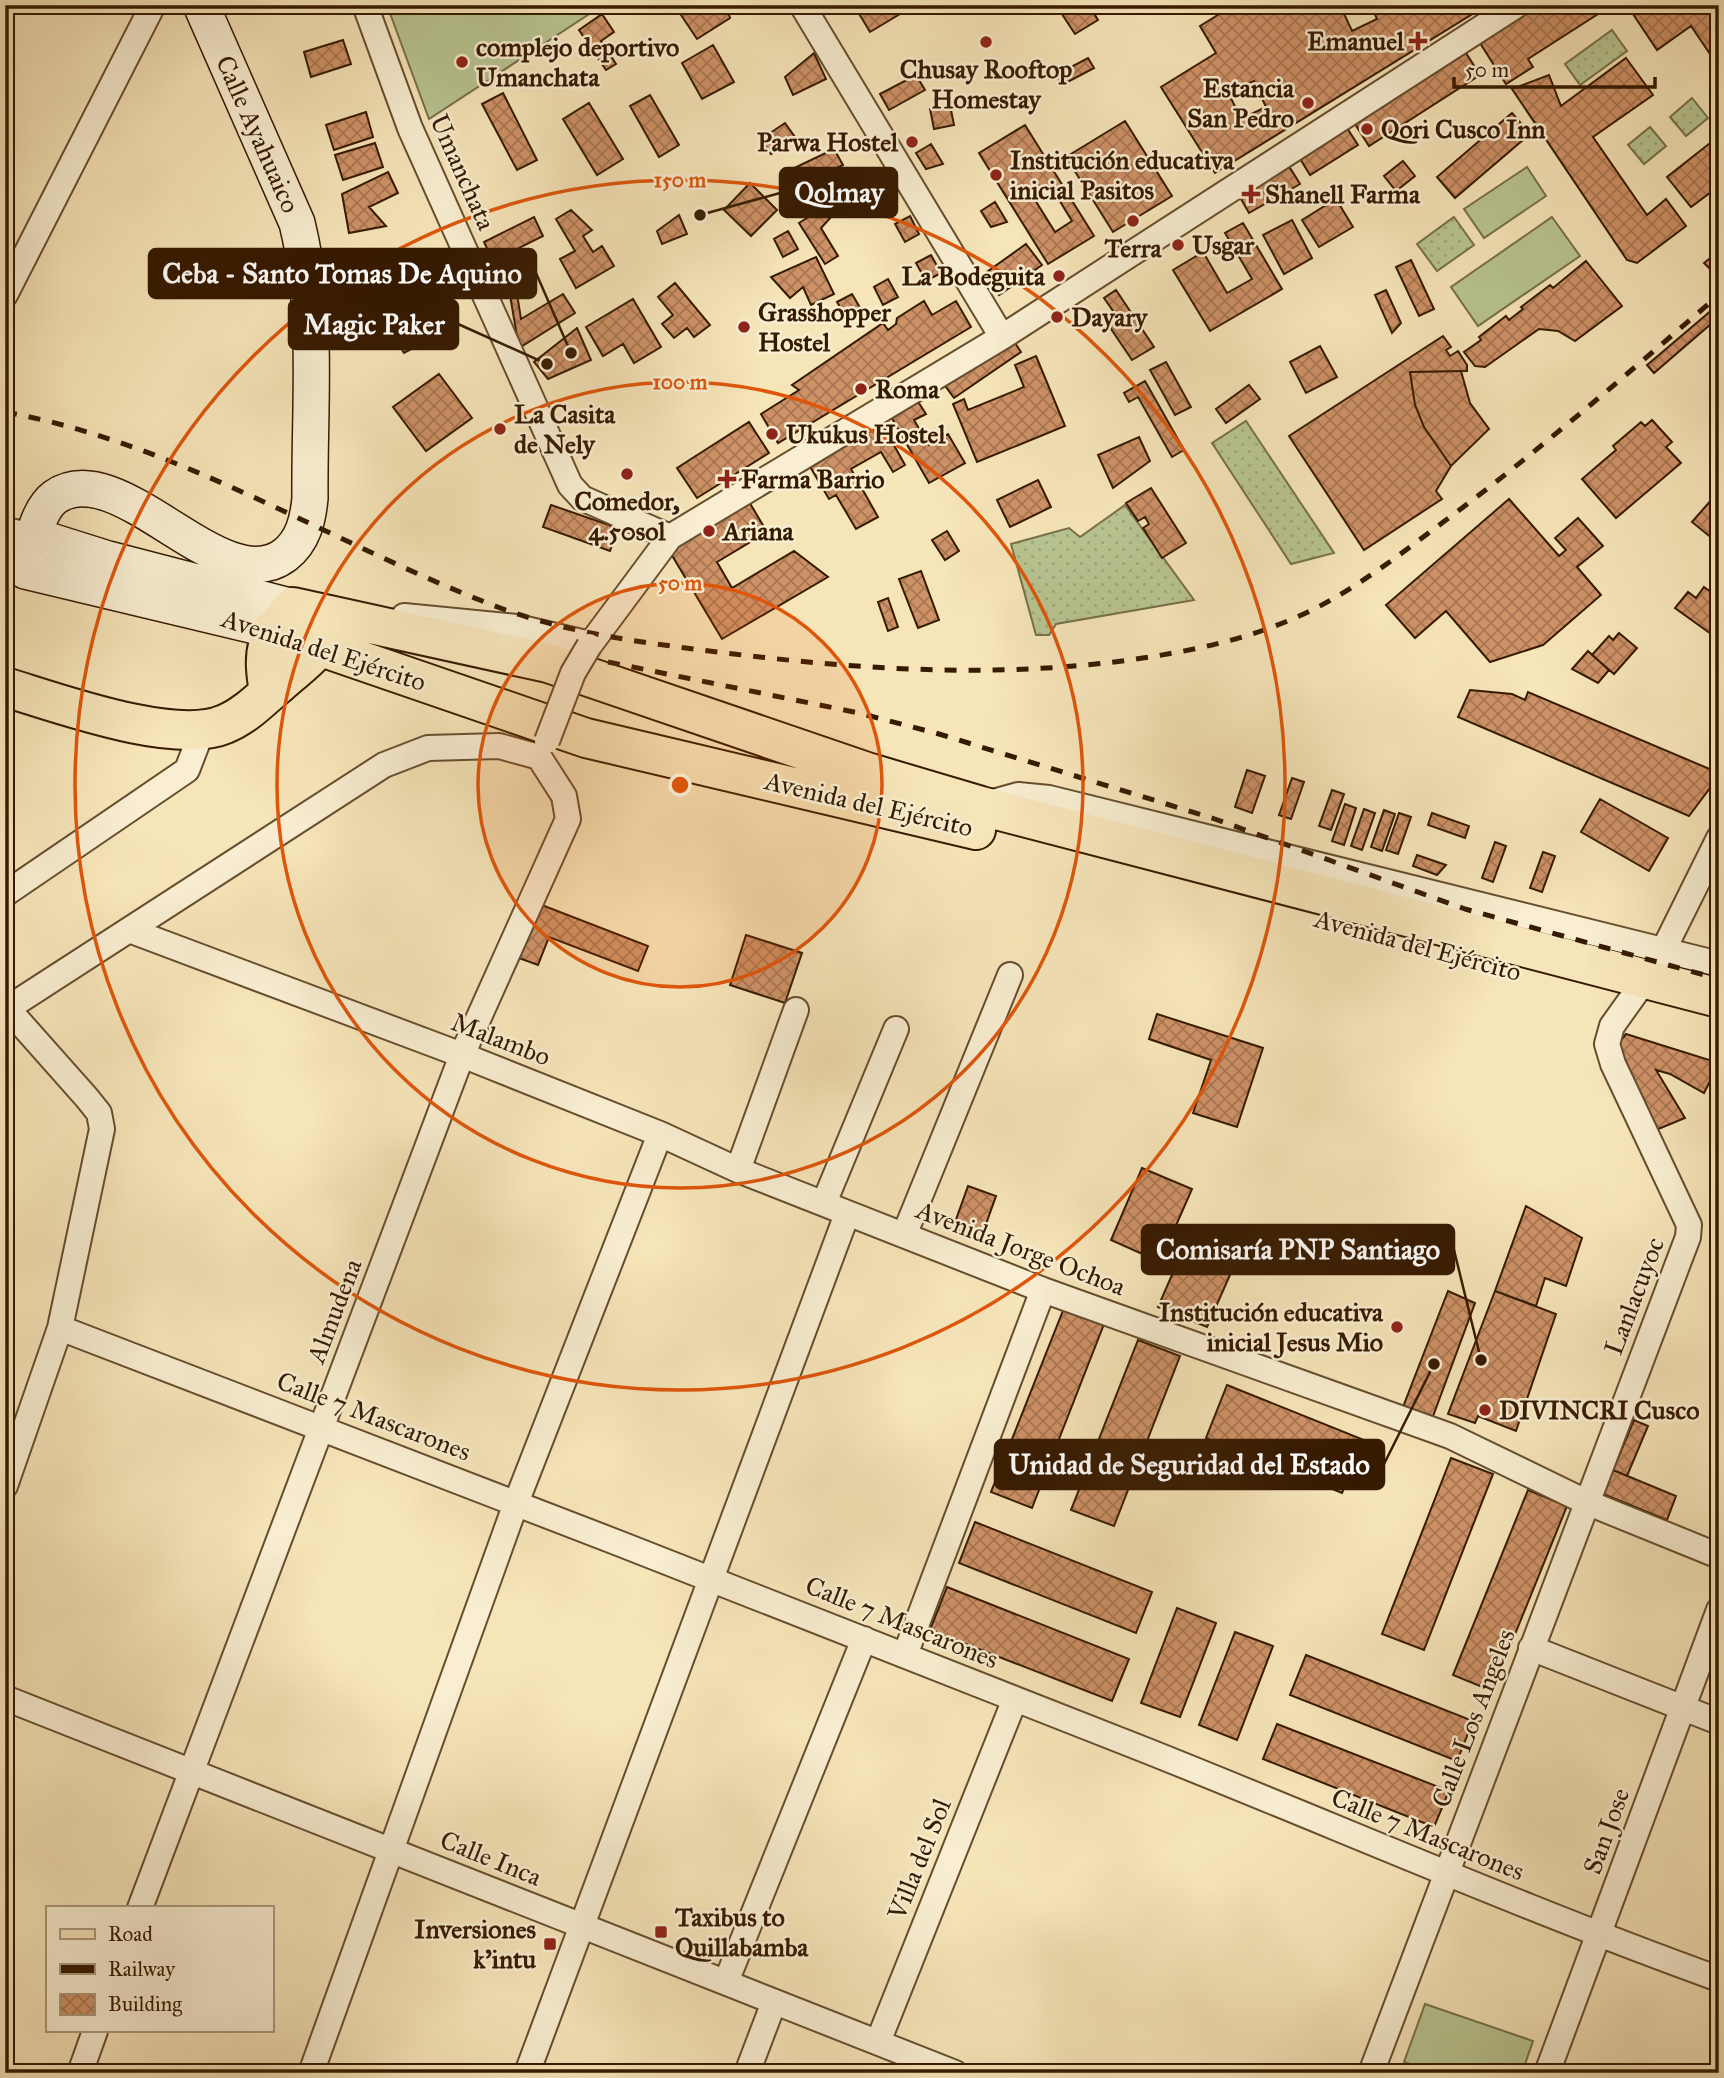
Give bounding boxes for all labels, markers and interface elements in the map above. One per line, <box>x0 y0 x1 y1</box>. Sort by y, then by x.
place label: Emanuel <box>1307 25 1405 57</box>
place label: complejo deportivo Umanchata <box>476 31 679 93</box>
marker: Emanuel <box>1410 33 1426 49</box>
marker: Chusay Rooftop Homestay <box>978 34 994 50</box>
scale bar <box>1454 46 1656 90</box>
street label: Calle Ayahuaico <box>209 50 307 218</box>
place label: Chusay Rooftop Homestay <box>900 53 1072 115</box>
marker: complejo deportivo Umanchata <box>454 54 470 70</box>
text: 50 m <box>1465 57 1510 83</box>
place label: Estancia San Pedro <box>1187 72 1295 134</box>
marker: Estancia San Pedro <box>1300 95 1316 111</box>
street label: Umanchata <box>423 109 503 235</box>
place label: Qori Cusco Inn <box>1381 113 1545 145</box>
marker: Qori Cusco Inn <box>1359 121 1375 137</box>
place label: Parwa Hostel <box>757 126 899 158</box>
marker: Parwa Hostel <box>904 134 920 150</box>
place label: Institución educativa inicial Pasitos <box>1010 144 1235 206</box>
text: 150 m <box>654 167 706 193</box>
marker: Institución educativa inicial Pasitos <box>988 167 1004 183</box>
callout: Qolmay <box>780 168 897 217</box>
text: Qolmay <box>794 175 885 210</box>
place label: Shanell Farma <box>1265 178 1421 210</box>
marker: Shanell Farma <box>1243 186 1259 202</box>
marker: Terra <box>1125 213 1141 229</box>
place label: Usgar <box>1192 229 1256 262</box>
place label: Terra <box>1103 232 1163 264</box>
marker: Usgar <box>1170 237 1186 253</box>
callout: Ceba - Santo Tomas De Aquino <box>149 249 536 298</box>
text: Ceba - Santo Tomas De Aquino <box>162 256 522 291</box>
place label: La Bodeguita <box>901 260 1046 293</box>
marker: La Bodeguita <box>1051 268 1067 284</box>
place label: Grasshopper Hostel <box>758 296 892 358</box>
callout: Magic Paker <box>289 300 458 349</box>
place label: Dayary <box>1071 301 1149 333</box>
text: Magic Paker <box>303 307 445 342</box>
marker: Dayary <box>1049 309 1065 325</box>
marker: Grasshopper Hostel <box>736 319 752 335</box>
text: 100 m <box>653 369 708 395</box>
place label: Roma <box>875 373 940 405</box>
marker: Roma <box>853 381 869 397</box>
place label: La Casita de Nely <box>514 398 616 460</box>
place label: Ukukus Hostel <box>786 418 946 450</box>
marker: La Casita de Nely <box>492 421 508 437</box>
marker: Ukukus Hostel <box>764 426 780 442</box>
place label: Farma Barrio <box>741 463 885 495</box>
marker: Comedor, 4.50sol <box>619 466 635 482</box>
marker: Farma Barrio <box>719 471 735 487</box>
place label: Comedor, 4.50sol <box>574 485 680 547</box>
place label: Ariana <box>721 515 794 547</box>
marker: Ariana <box>701 523 717 539</box>
text: 50 m <box>658 570 702 596</box>
street label: Avenida del Ejército <box>217 602 430 698</box>
street label: Avenida del Ejército <box>761 764 976 844</box>
centre of rings <box>668 773 692 797</box>
street label: Avenida del Ejército <box>1310 902 1525 988</box>
street label: Malambo <box>447 1006 555 1072</box>
street label: Avenida Jorge Ochoa <box>911 1193 1130 1303</box>
callout: Comisaría PNP Santiago <box>1142 1225 1454 1274</box>
text: Comisaría PNP Santiago <box>1156 1232 1440 1267</box>
street label: Lanlacuyoc <box>1597 1233 1671 1359</box>
street label: Almudena <box>299 1254 368 1369</box>
place label: Institución educativa inicial Jesus Mio <box>1159 1296 1384 1359</box>
marker: Institución educativa inicial Jesus Mio <box>1389 1319 1405 1335</box>
street label: Calle 7 Mascarones <box>273 1364 475 1468</box>
place label: DIVINCRI Cusco <box>1499 1394 1699 1426</box>
marker: DIVINCRI Cusco <box>1477 1402 1493 1418</box>
callout: Unidad de Seguridad del Estado <box>995 1440 1384 1489</box>
text: Unidad de Seguridad del Estado <box>1008 1447 1370 1482</box>
street label: Calle 7 Mascarones <box>801 1569 1003 1675</box>
street label: Calle Los Angeles <box>1424 1624 1522 1812</box>
street label: Calle 7 Mascarones <box>1327 1781 1529 1887</box>
street label: San Jose <box>1576 1783 1636 1878</box>
street label: Villa del Sol <box>880 1794 958 1925</box>
street label: Calle Inca <box>436 1823 546 1893</box>
place label: Taxibus to Quillabamba <box>674 1901 809 1963</box>
legend <box>46 1906 273 2032</box>
place label: Inversiones k'intu <box>414 1913 537 1975</box>
text: Road <box>108 1921 153 1947</box>
marker: Taxibus to Quillabamba <box>653 1924 669 1940</box>
marker: Inversiones k'intu <box>542 1936 558 1952</box>
text: Railway <box>108 1956 176 1982</box>
text: Building <box>108 1991 182 2017</box>

